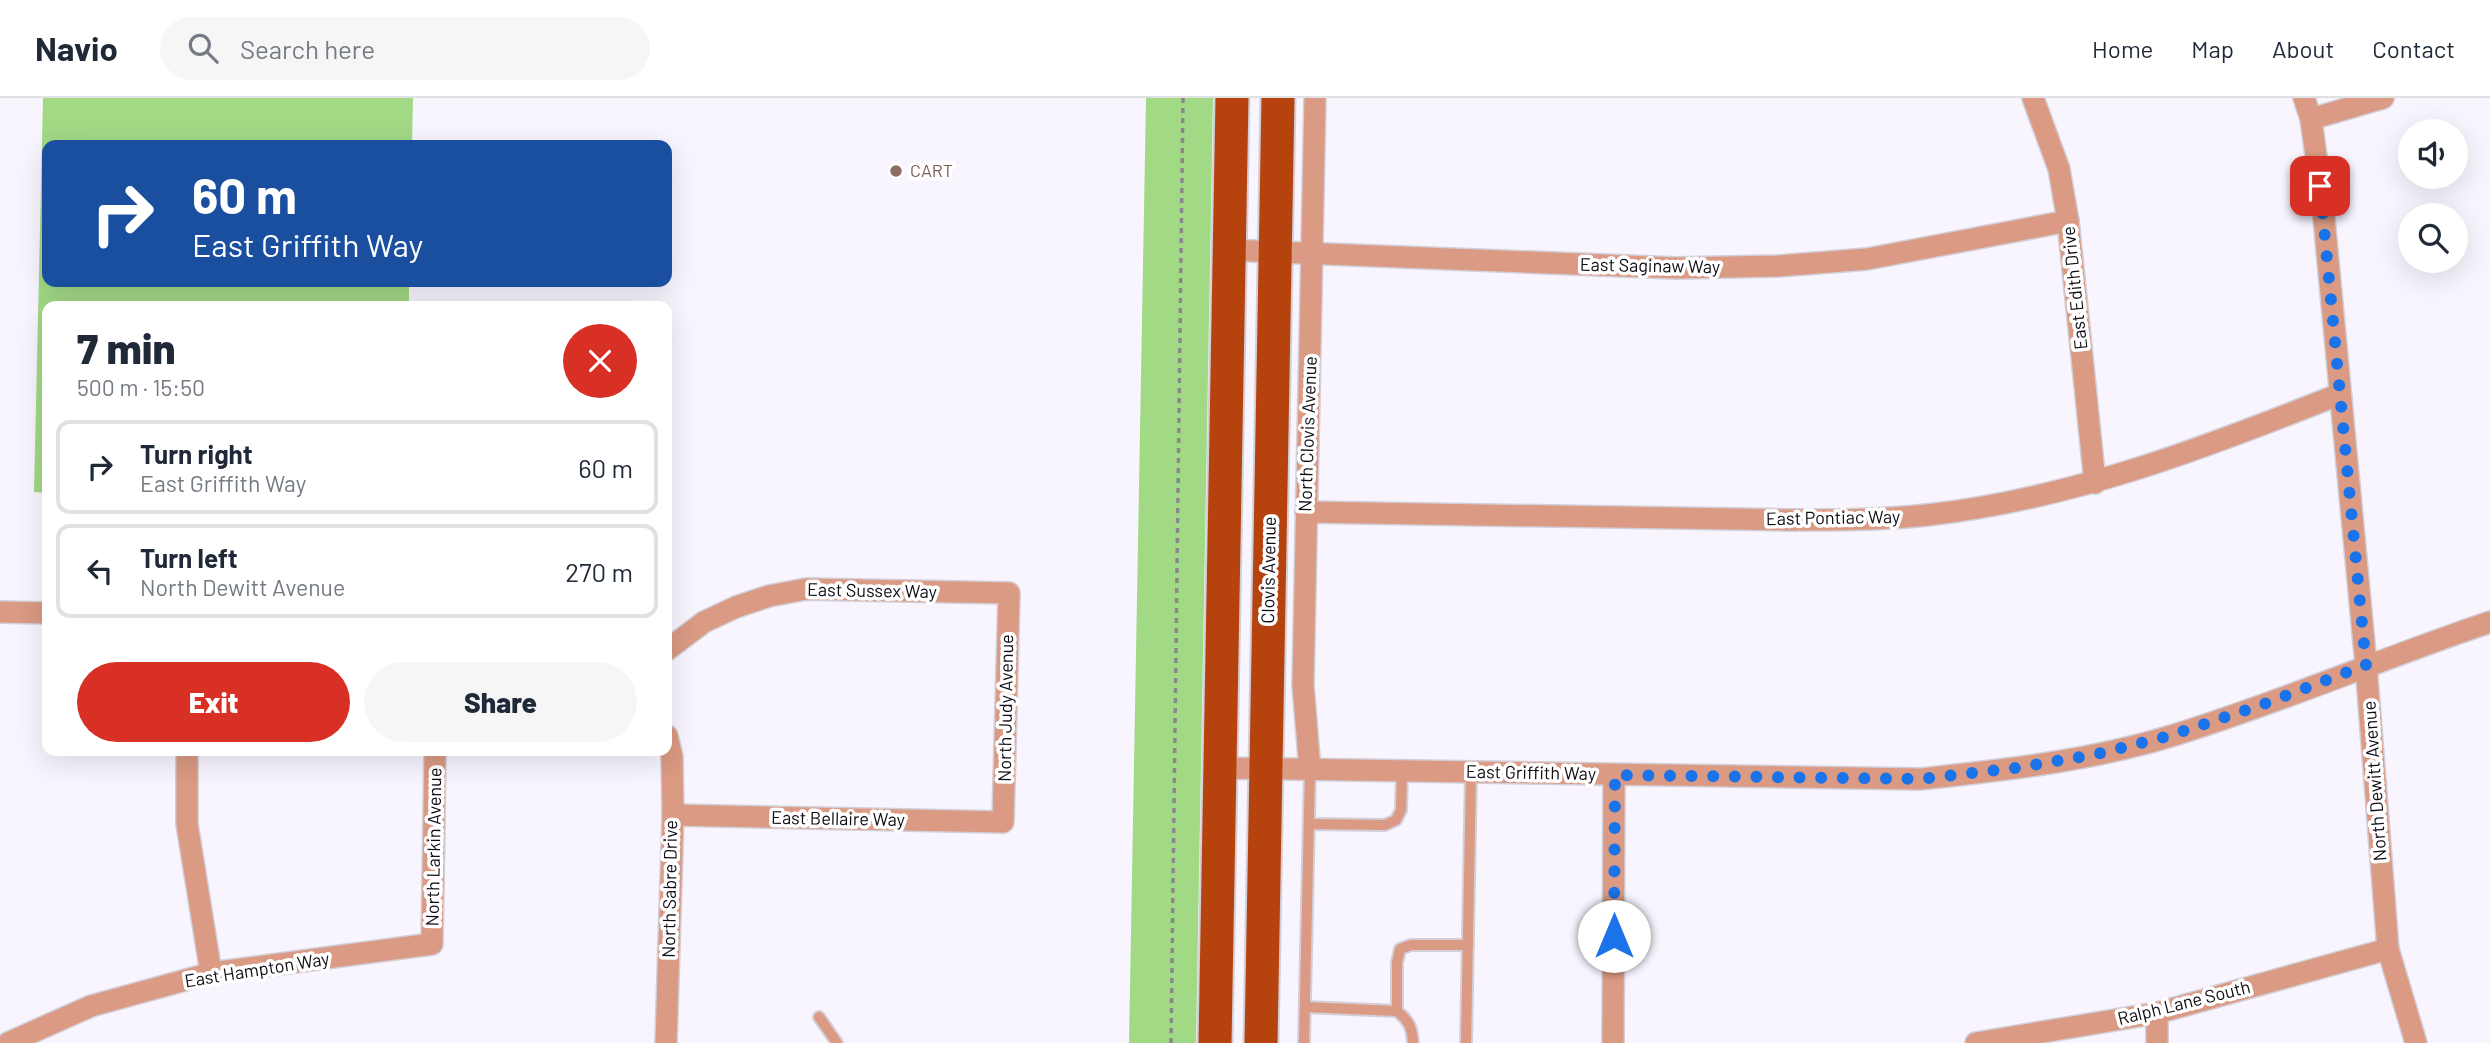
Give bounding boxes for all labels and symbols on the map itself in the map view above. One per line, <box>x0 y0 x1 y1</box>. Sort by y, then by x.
pin <box>2290 156 2350 216</box>
place label: CART <box>910 159 953 181</box>
marker: CART <box>888 163 904 179</box>
street label: East Edith Drive <box>2057 225 2091 351</box>
street label: East Saginaw Way <box>1580 253 1720 277</box>
street label: North Clovis Avenue <box>1293 356 1321 512</box>
street label: East Pontiac Way <box>1766 505 1900 529</box>
street label: Clovis Avenue <box>1256 516 1280 624</box>
street label: East Sussex Way <box>807 578 937 602</box>
street label: North Judy Avenue <box>993 634 1017 782</box>
street label: North Dewitt Avenue <box>2357 700 2391 862</box>
street label: East Griffith Way <box>1466 760 1596 784</box>
street label: North Larkin Avenue <box>421 767 445 927</box>
street label: East Bellaire Way <box>771 806 905 830</box>
street label: North Sabre Drive <box>657 820 681 958</box>
position arrow <box>1577 899 1651 973</box>
street label: East Hampton Way <box>183 947 331 991</box>
street label: Ralph Lane South <box>2115 975 2252 1029</box>

